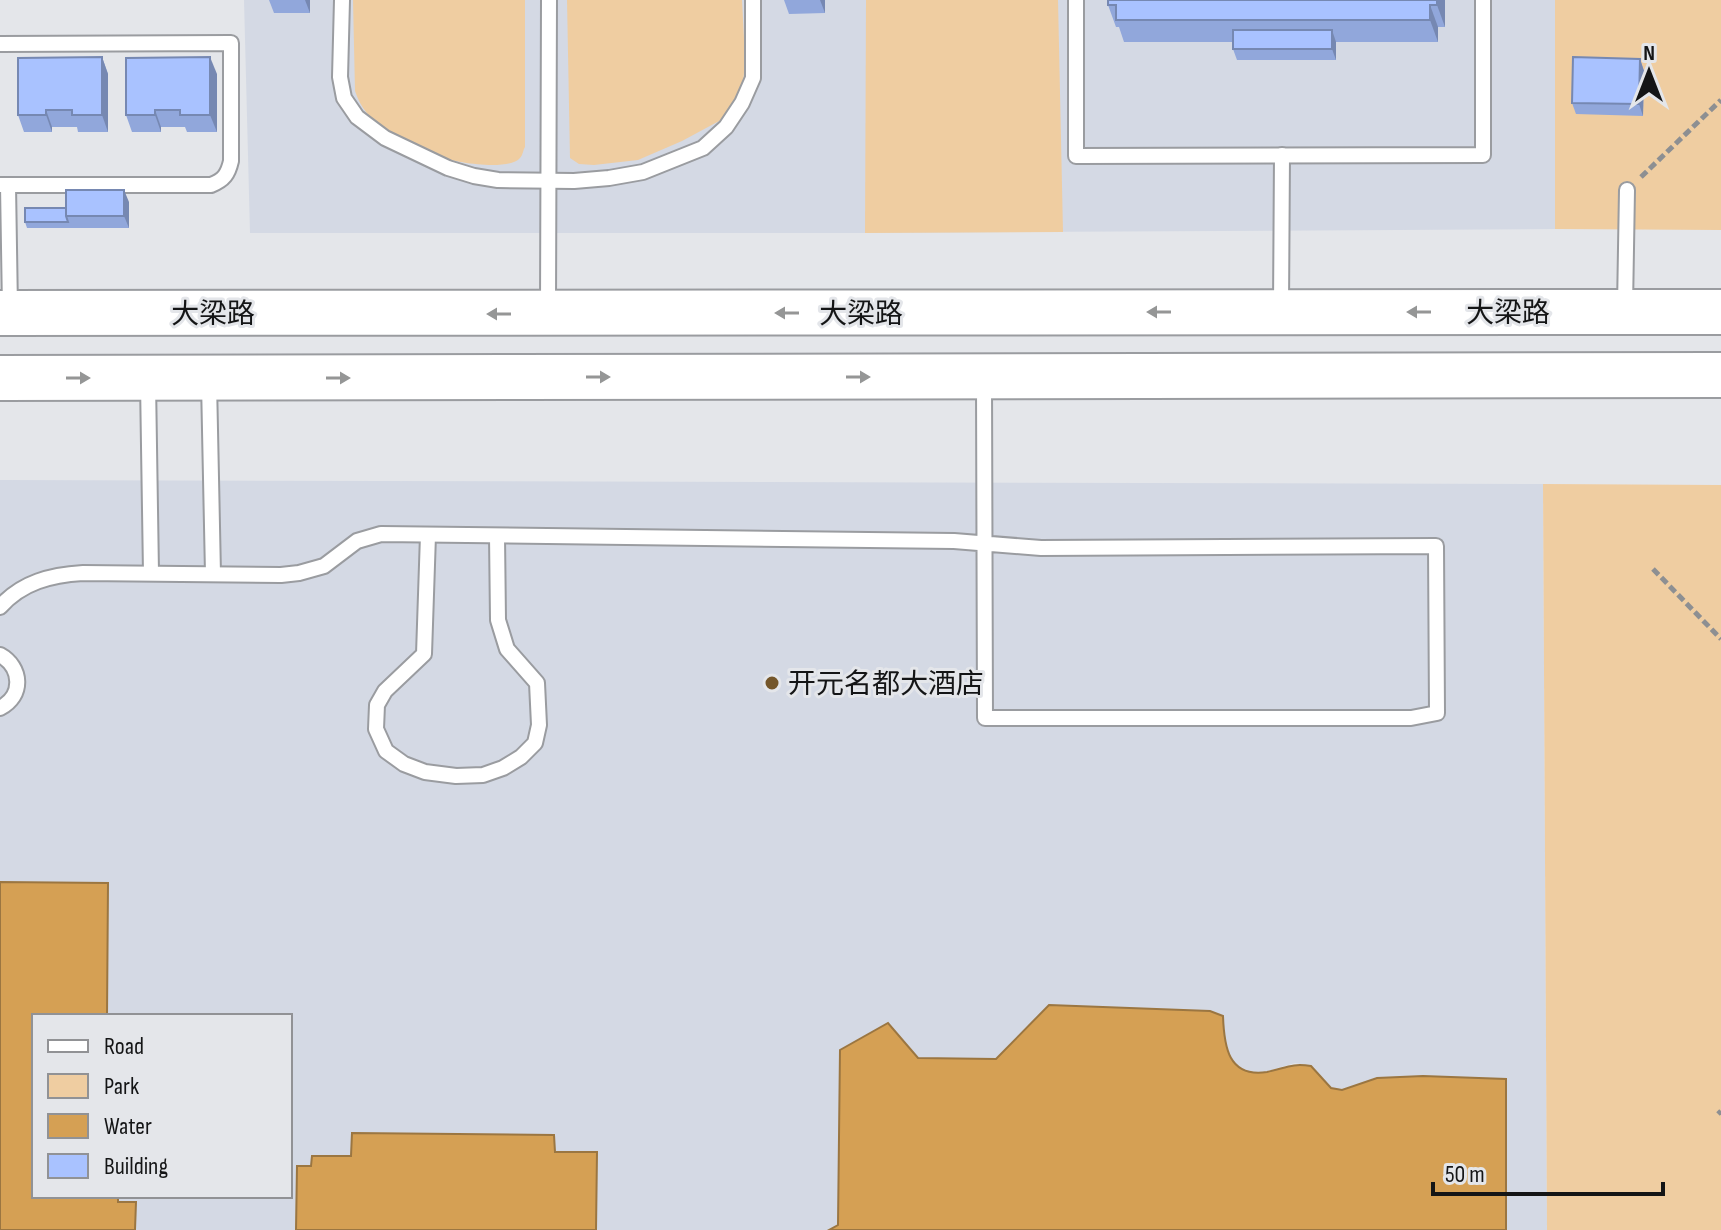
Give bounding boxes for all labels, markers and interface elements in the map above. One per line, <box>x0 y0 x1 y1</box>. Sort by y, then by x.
north arrow <box>1609 32 1689 112</box>
text: N <box>1643 40 1655 67</box>
street label: 大梁路 <box>1466 297 1550 330</box>
street label: 大梁路 <box>171 298 255 331</box>
street label: 大梁路 <box>819 298 903 331</box>
one-way arrow <box>1146 306 1171 318</box>
one-way arrow <box>1406 306 1431 318</box>
one-way arrow <box>774 307 799 319</box>
one-way arrow <box>486 308 511 320</box>
one-way arrow <box>586 371 611 383</box>
one-way arrow <box>846 371 871 383</box>
one-way arrow <box>66 372 91 384</box>
one-way arrow <box>326 372 351 384</box>
place label: 开元名都大酒店 <box>788 668 984 701</box>
marker: 开元名都大酒店 <box>763 674 781 692</box>
legend <box>32 1014 292 1198</box>
text: Road <box>104 1032 144 1061</box>
text: Park <box>104 1072 139 1101</box>
text: Water <box>104 1112 152 1141</box>
scale bar <box>1433 1146 1663 1196</box>
text: Building <box>104 1152 168 1181</box>
text: 50 m <box>1445 1160 1485 1189</box>

